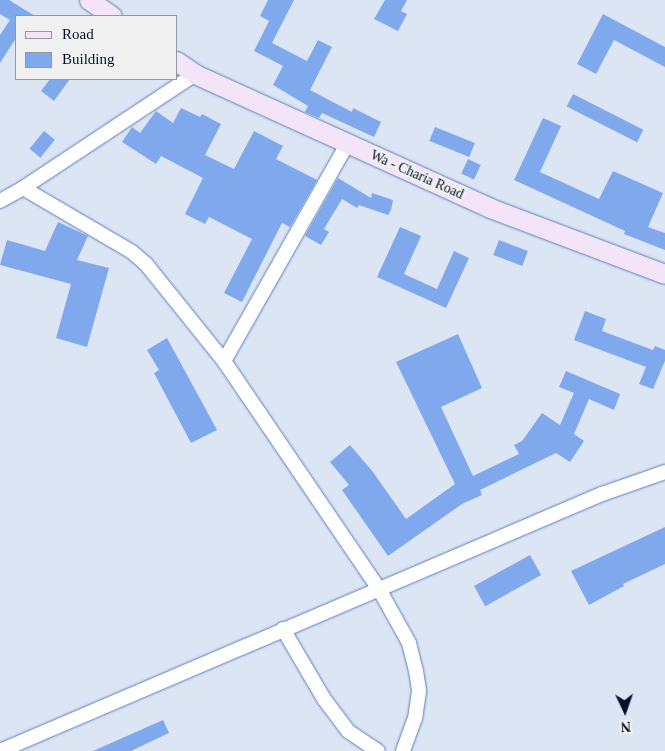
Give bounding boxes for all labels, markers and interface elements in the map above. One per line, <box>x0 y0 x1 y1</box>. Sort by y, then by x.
legend <box>15 15 178 80</box>
text: Road <box>62 26 94 42</box>
text: Building <box>62 51 115 67</box>
street label: Wa - Charia Road <box>368 147 466 203</box>
north arrow <box>600 686 650 736</box>
text: N <box>620 719 631 734</box>

